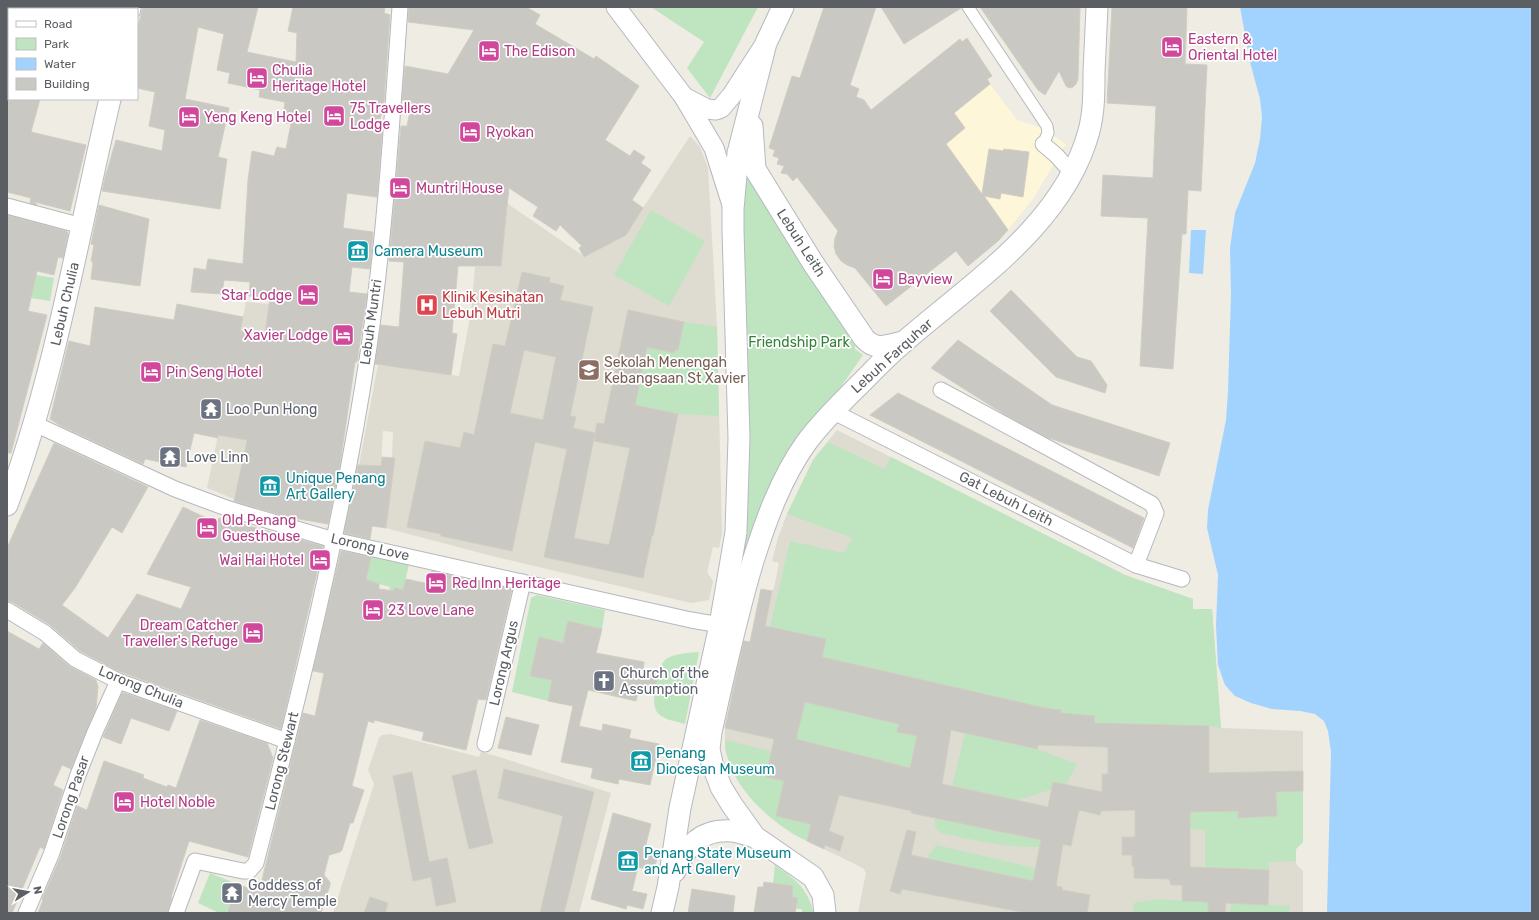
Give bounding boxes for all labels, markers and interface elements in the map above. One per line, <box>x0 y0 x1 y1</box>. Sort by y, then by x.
legend <box>8 8 138 100</box>
text: Road <box>44 17 72 31</box>
place label: Eastern & Oriental Hotel <box>1188 31 1277 64</box>
hotel icon: Eastern & Oriental Hotel <box>1159 34 1185 60</box>
text: Park <box>44 37 70 51</box>
hotel icon: The Edison <box>476 38 502 64</box>
place label: The Edison <box>504 43 575 60</box>
text: Water <box>44 57 76 71</box>
place label: Chulia Heritage Hotel <box>272 62 366 95</box>
hotel icon: Chulia Heritage Hotel <box>244 65 270 91</box>
text: Building <box>44 77 90 91</box>
place label: 75 Travellers Lodge <box>350 100 431 133</box>
hotel icon: 75 Travellers Lodge <box>321 103 347 129</box>
hotel icon: Yeng Keng Hotel <box>176 104 202 130</box>
place label: Yeng Keng Hotel <box>204 109 311 126</box>
hotel icon: Ryokan <box>457 119 483 145</box>
place label: Ryokan <box>486 124 534 141</box>
hotel icon: Muntri House <box>387 175 413 201</box>
place label: Muntri House <box>416 180 503 197</box>
street label: Lebuh Leith <box>773 206 829 280</box>
museum icon: Camera Museum <box>345 238 371 264</box>
place label: Camera Museum <box>374 243 483 260</box>
street label: Lebuh Chulia <box>47 261 83 347</box>
hotel icon: Bayview <box>870 266 896 292</box>
place label: Bayview <box>898 271 953 288</box>
street label: Lebuh Muntri <box>357 278 385 366</box>
hotel icon: Star Lodge <box>295 282 321 308</box>
place label: Star Lodge <box>221 287 292 304</box>
place label: Klinik Kesihatan Lebuh Mutri <box>442 289 544 322</box>
hospital icon: Klinik Kesihatan Lebuh Mutri <box>414 292 440 318</box>
street label: Lebuh Farquhar <box>848 315 937 397</box>
hotel icon: Xavier Lodge <box>330 322 356 348</box>
place label: Xavier Lodge <box>244 327 328 344</box>
park label: Friendship Park <box>748 334 850 351</box>
place label: Sekolah Menengah Kebangsaan St Xavier <box>604 354 746 387</box>
school or university icon: Sekolah Menengah Kebangsaan St Xavier <box>576 357 602 383</box>
hotel icon: Pin Seng Hotel <box>138 359 164 385</box>
place label: Pin Seng Hotel <box>166 364 262 381</box>
temple icon: Loo Pun Hong <box>198 396 224 422</box>
place label: Loo Pun Hong <box>226 401 317 418</box>
temple icon: Love Linn <box>157 444 183 470</box>
place label: Love Linn <box>186 449 249 466</box>
street label: Gat Lebuh Leith <box>956 468 1056 530</box>
place label: Unique Penang Art Gallery <box>286 470 386 503</box>
museum icon: Unique Penang Art Gallery <box>257 473 283 499</box>
place label: Old Penang Guesthouse <box>222 512 301 545</box>
hotel icon: Old Penang Guesthouse <box>194 515 220 541</box>
street label: Lorong Love <box>329 530 411 564</box>
hotel icon: Wai Hai Hotel <box>307 547 333 573</box>
place label: Wai Hai Hotel <box>219 552 304 569</box>
hotel icon: Red Inn Heritage <box>423 570 449 596</box>
place label: Red Inn Heritage <box>452 575 561 592</box>
hotel icon: 23 Love Lane <box>360 597 386 623</box>
place label: 23 Love Lane <box>388 602 474 619</box>
place label: Dream Catcher Traveller's Refuge <box>123 617 239 650</box>
street label: Lorong Argus <box>486 619 522 707</box>
hotel icon: Dream Catcher Traveller's Refuge <box>240 620 266 646</box>
street label: Lorong Chulia <box>96 662 186 712</box>
place label: Church of the Assumption <box>620 665 709 698</box>
church icon: Church of the Assumption <box>591 668 617 694</box>
street label: Lorong Stewart <box>262 710 303 812</box>
place label: Penang Diocesan Museum <box>656 745 775 778</box>
museum icon: Penang Diocesan Museum <box>628 748 654 774</box>
street label: Lorong Pasar <box>49 753 93 840</box>
hotel icon: Hotel Noble <box>111 789 137 815</box>
place label: Hotel Noble <box>140 794 216 811</box>
place label: Penang State Museum and Art Gallery <box>644 845 791 878</box>
museum icon: Penang State Museum and Art Gallery <box>615 848 641 874</box>
north arrow <box>8 872 48 912</box>
place label: Goddess of Mercy Temple <box>248 877 337 910</box>
temple icon: Goddess of Mercy Temple <box>219 880 245 906</box>
text: N <box>30 885 44 895</box>

